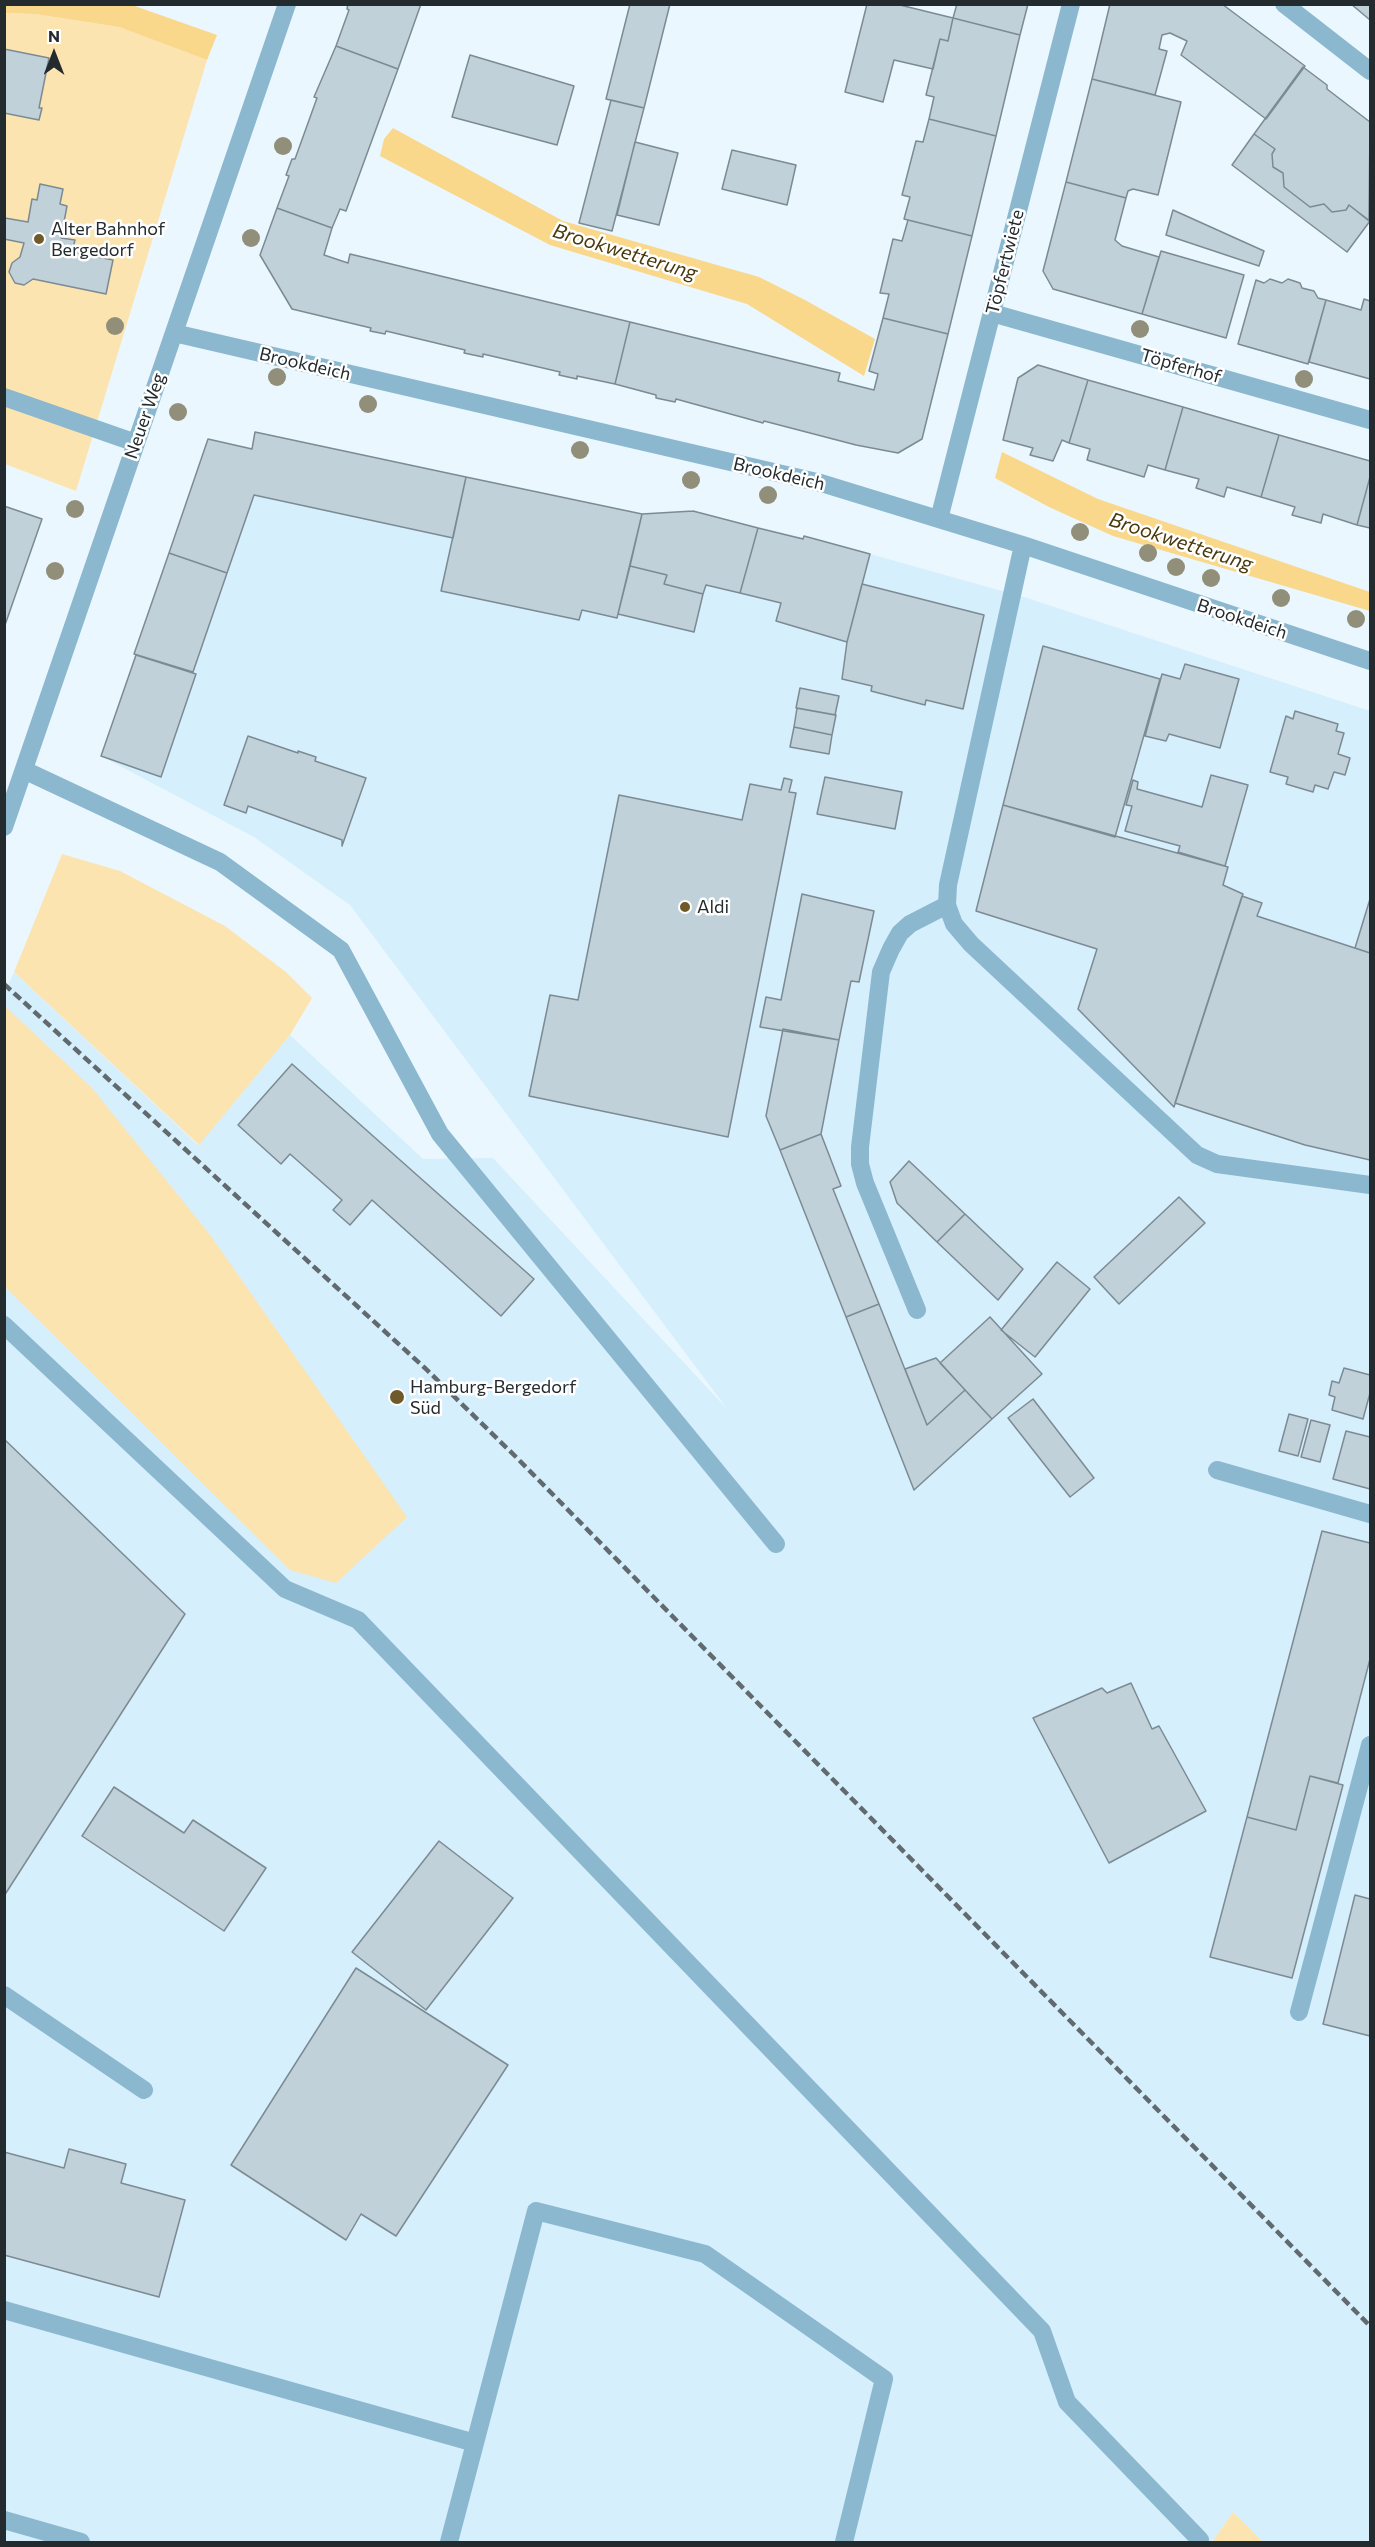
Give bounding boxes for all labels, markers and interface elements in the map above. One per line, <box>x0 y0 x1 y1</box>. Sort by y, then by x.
north arrow <box>24 24 84 84</box>
text: N <box>48 26 60 45</box>
street label: Töpfertwiete <box>982 207 1028 317</box>
place label: Alter Bahnhof Bergedorf <box>51 218 165 260</box>
water label: Brookwetterung <box>550 219 700 285</box>
marker: Alter Bahnhof Bergedorf <box>32 232 46 246</box>
street label: Brookdeich <box>257 343 353 385</box>
street label: Töpferhof <box>1138 344 1224 388</box>
street label: Neuer Weg <box>120 370 170 462</box>
street label: Brookdeich <box>731 453 827 495</box>
water label: Brookwetterung <box>1106 507 1256 577</box>
street label: Brookdeich <box>1194 594 1290 644</box>
place label: Aldi <box>697 896 729 918</box>
marker: Aldi <box>678 900 692 914</box>
place label: Hamburg-Bergedorf Süd <box>410 1376 576 1418</box>
marker: Hamburg-Bergedorf Süd <box>388 1388 406 1406</box>

